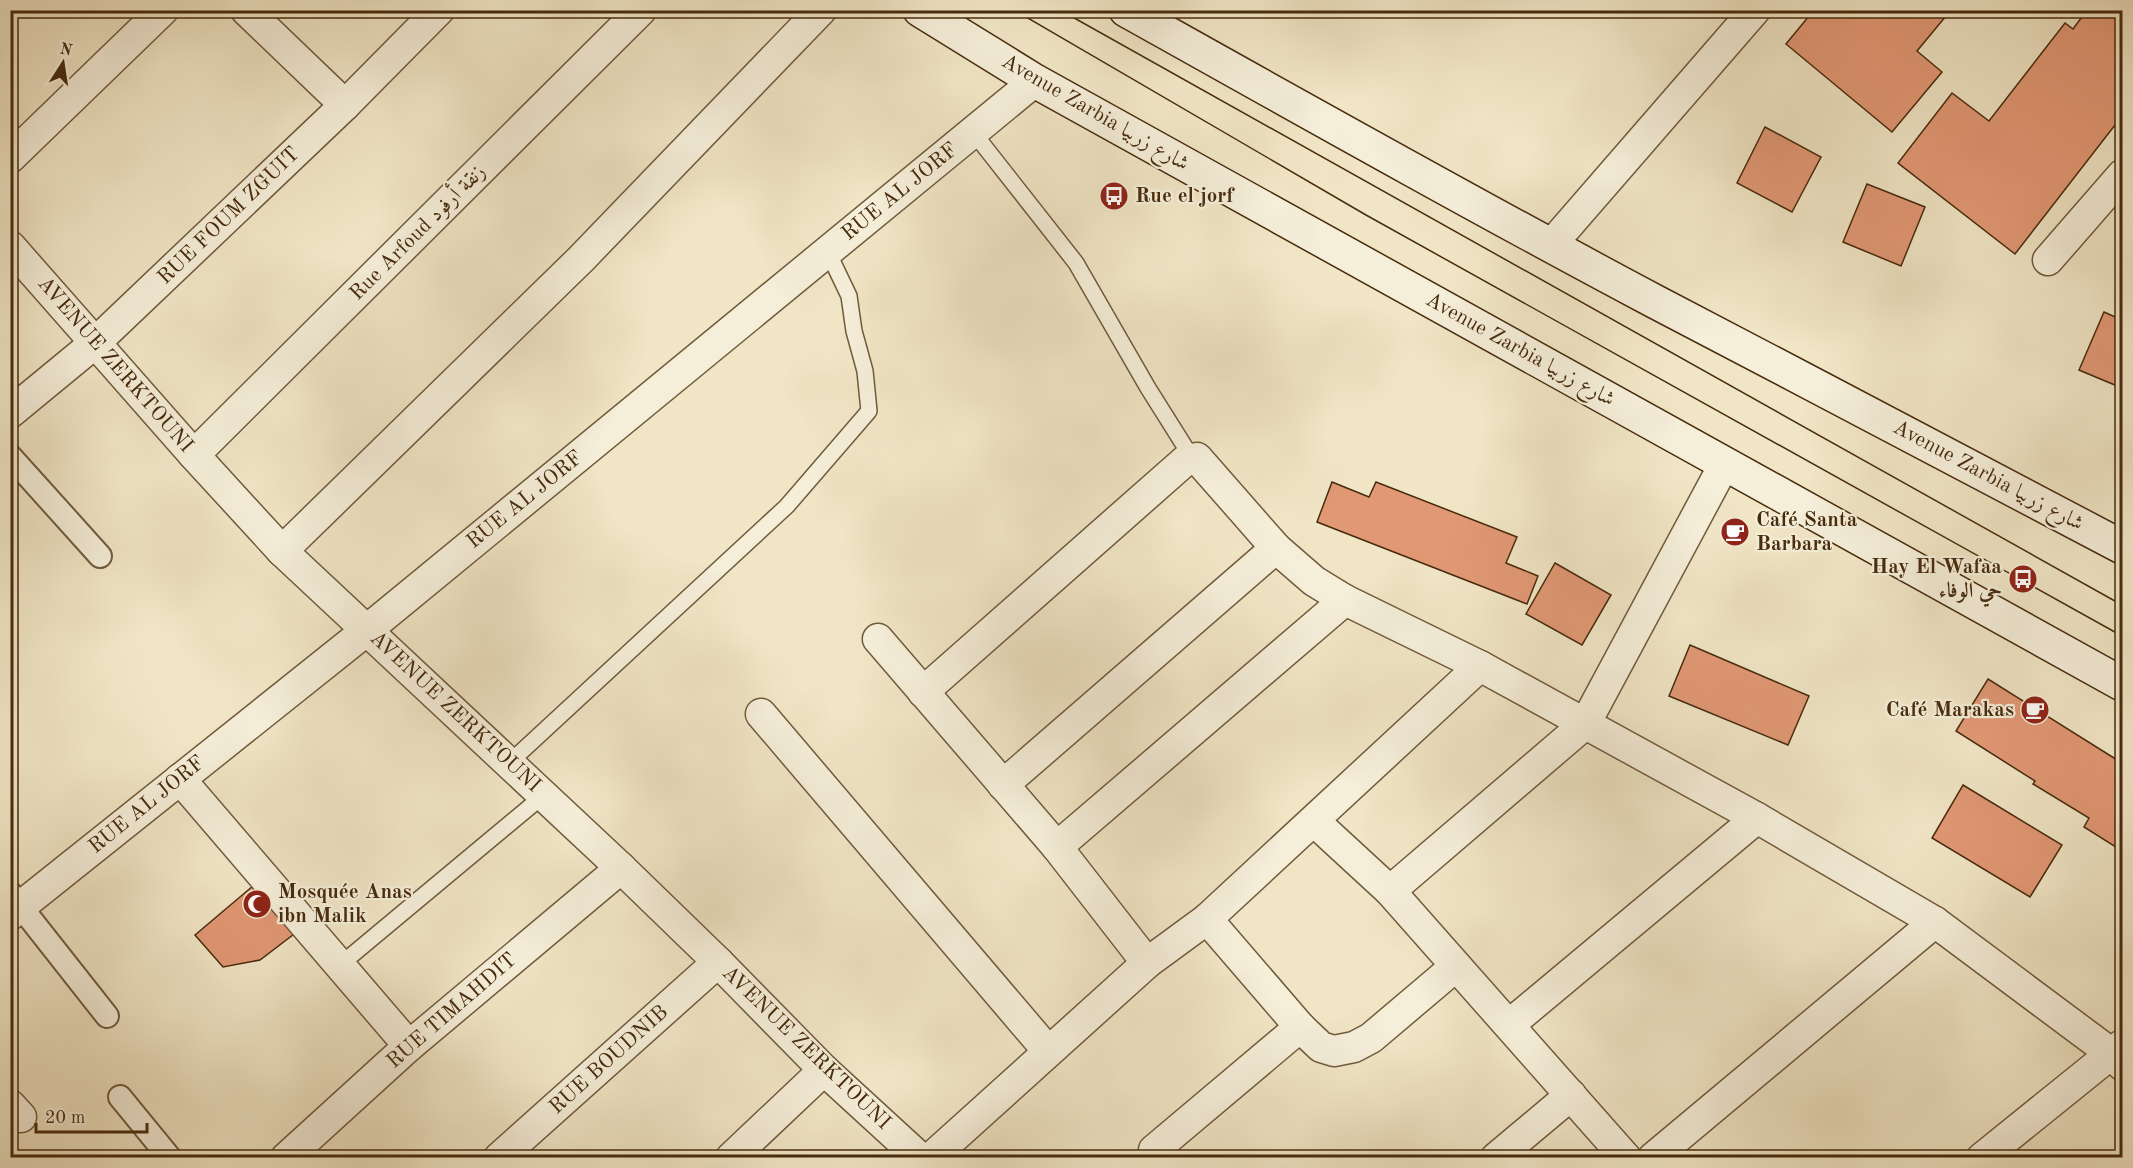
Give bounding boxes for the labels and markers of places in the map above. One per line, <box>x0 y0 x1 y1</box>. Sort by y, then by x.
bus stop icon: Rue el jorf <box>1098 180 1130 212</box>
place label: Rue el jorf <box>1135 186 1235 207</box>
place label: Café Santa Barbara <box>1756 510 1858 555</box>
cafe icon: Café Santa Barbara <box>1719 516 1751 548</box>
place label: Hay El Wafaa حي الوفاء <box>1871 557 2002 608</box>
bus stop icon: Hay El Wafaa حي الوفاء <box>2007 563 2039 595</box>
cafe icon: Café Marakas <box>2019 694 2051 726</box>
place label: Café Marakas <box>1886 700 2014 721</box>
place label: Mosquée Anas ibn Malik <box>278 882 412 927</box>
mosque icon: Mosquée Anas ibn Malik <box>241 888 273 920</box>

